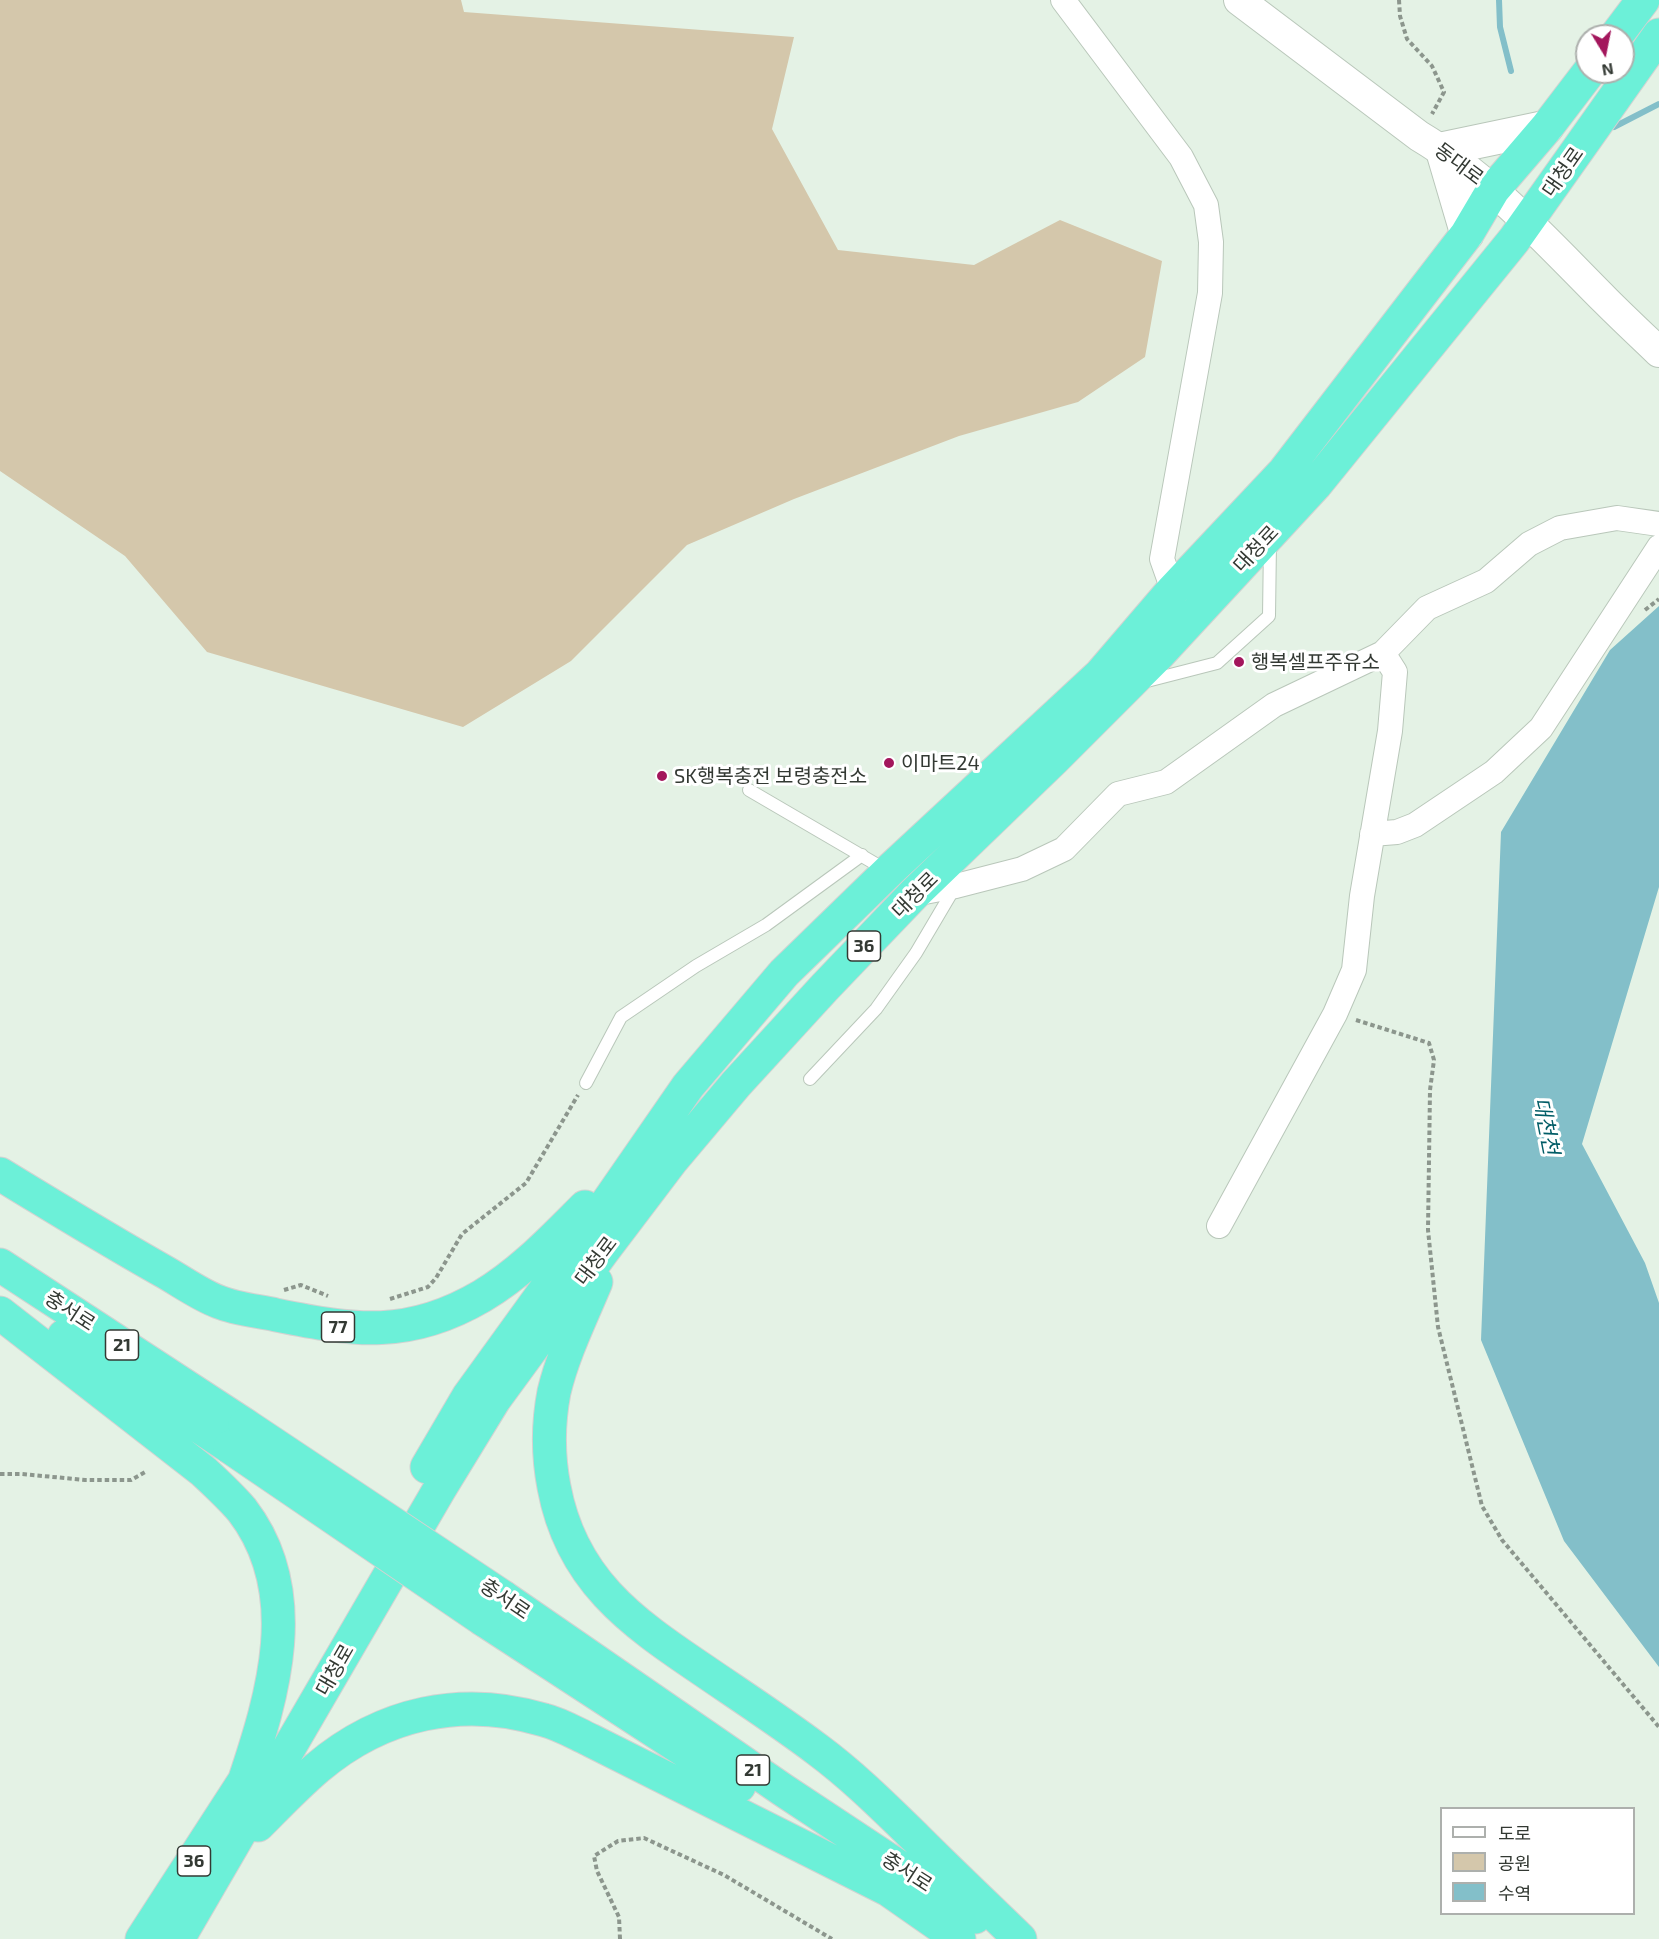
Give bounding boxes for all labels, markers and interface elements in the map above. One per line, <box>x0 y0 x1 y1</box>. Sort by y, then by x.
north arrow <box>1575 24 1635 84</box>
text: N <box>1601 60 1615 81</box>
street label: 동대로 <box>1430 138 1488 190</box>
street label: 대청로 <box>1537 143 1589 201</box>
street label: 대청로 <box>1228 521 1284 577</box>
place label: 행복셀프주유소 <box>1251 650 1380 674</box>
marker: 행복셀프주유소 <box>1232 655 1246 669</box>
place label: 이마트24 <box>901 751 980 775</box>
marker: 이마트24 <box>882 756 896 770</box>
place label: SK행복충전 보령충전소 <box>674 764 867 788</box>
marker: SK행복충전 보령충전소 <box>655 769 669 783</box>
street label: 대청로 <box>887 867 943 923</box>
road number: 36 <box>848 931 880 961</box>
water label: 대천천 <box>1528 1095 1564 1157</box>
street label: 대청로 <box>570 1232 622 1290</box>
street label: 충서로 <box>40 1286 100 1336</box>
road number: 77 <box>322 1312 354 1342</box>
road number: 21 <box>106 1330 138 1360</box>
street label: 충서로 <box>475 1574 535 1624</box>
street label: 대청로 <box>311 1640 359 1700</box>
road number: 21 <box>736 1755 770 1785</box>
legend <box>1440 1807 1635 1915</box>
text: 도로 <box>1498 1822 1531 1844</box>
road number: 36 <box>178 1846 210 1876</box>
street label: 충서로 <box>877 1847 937 1897</box>
text: 공원 <box>1498 1852 1531 1874</box>
text: 수역 <box>1498 1882 1531 1904</box>

